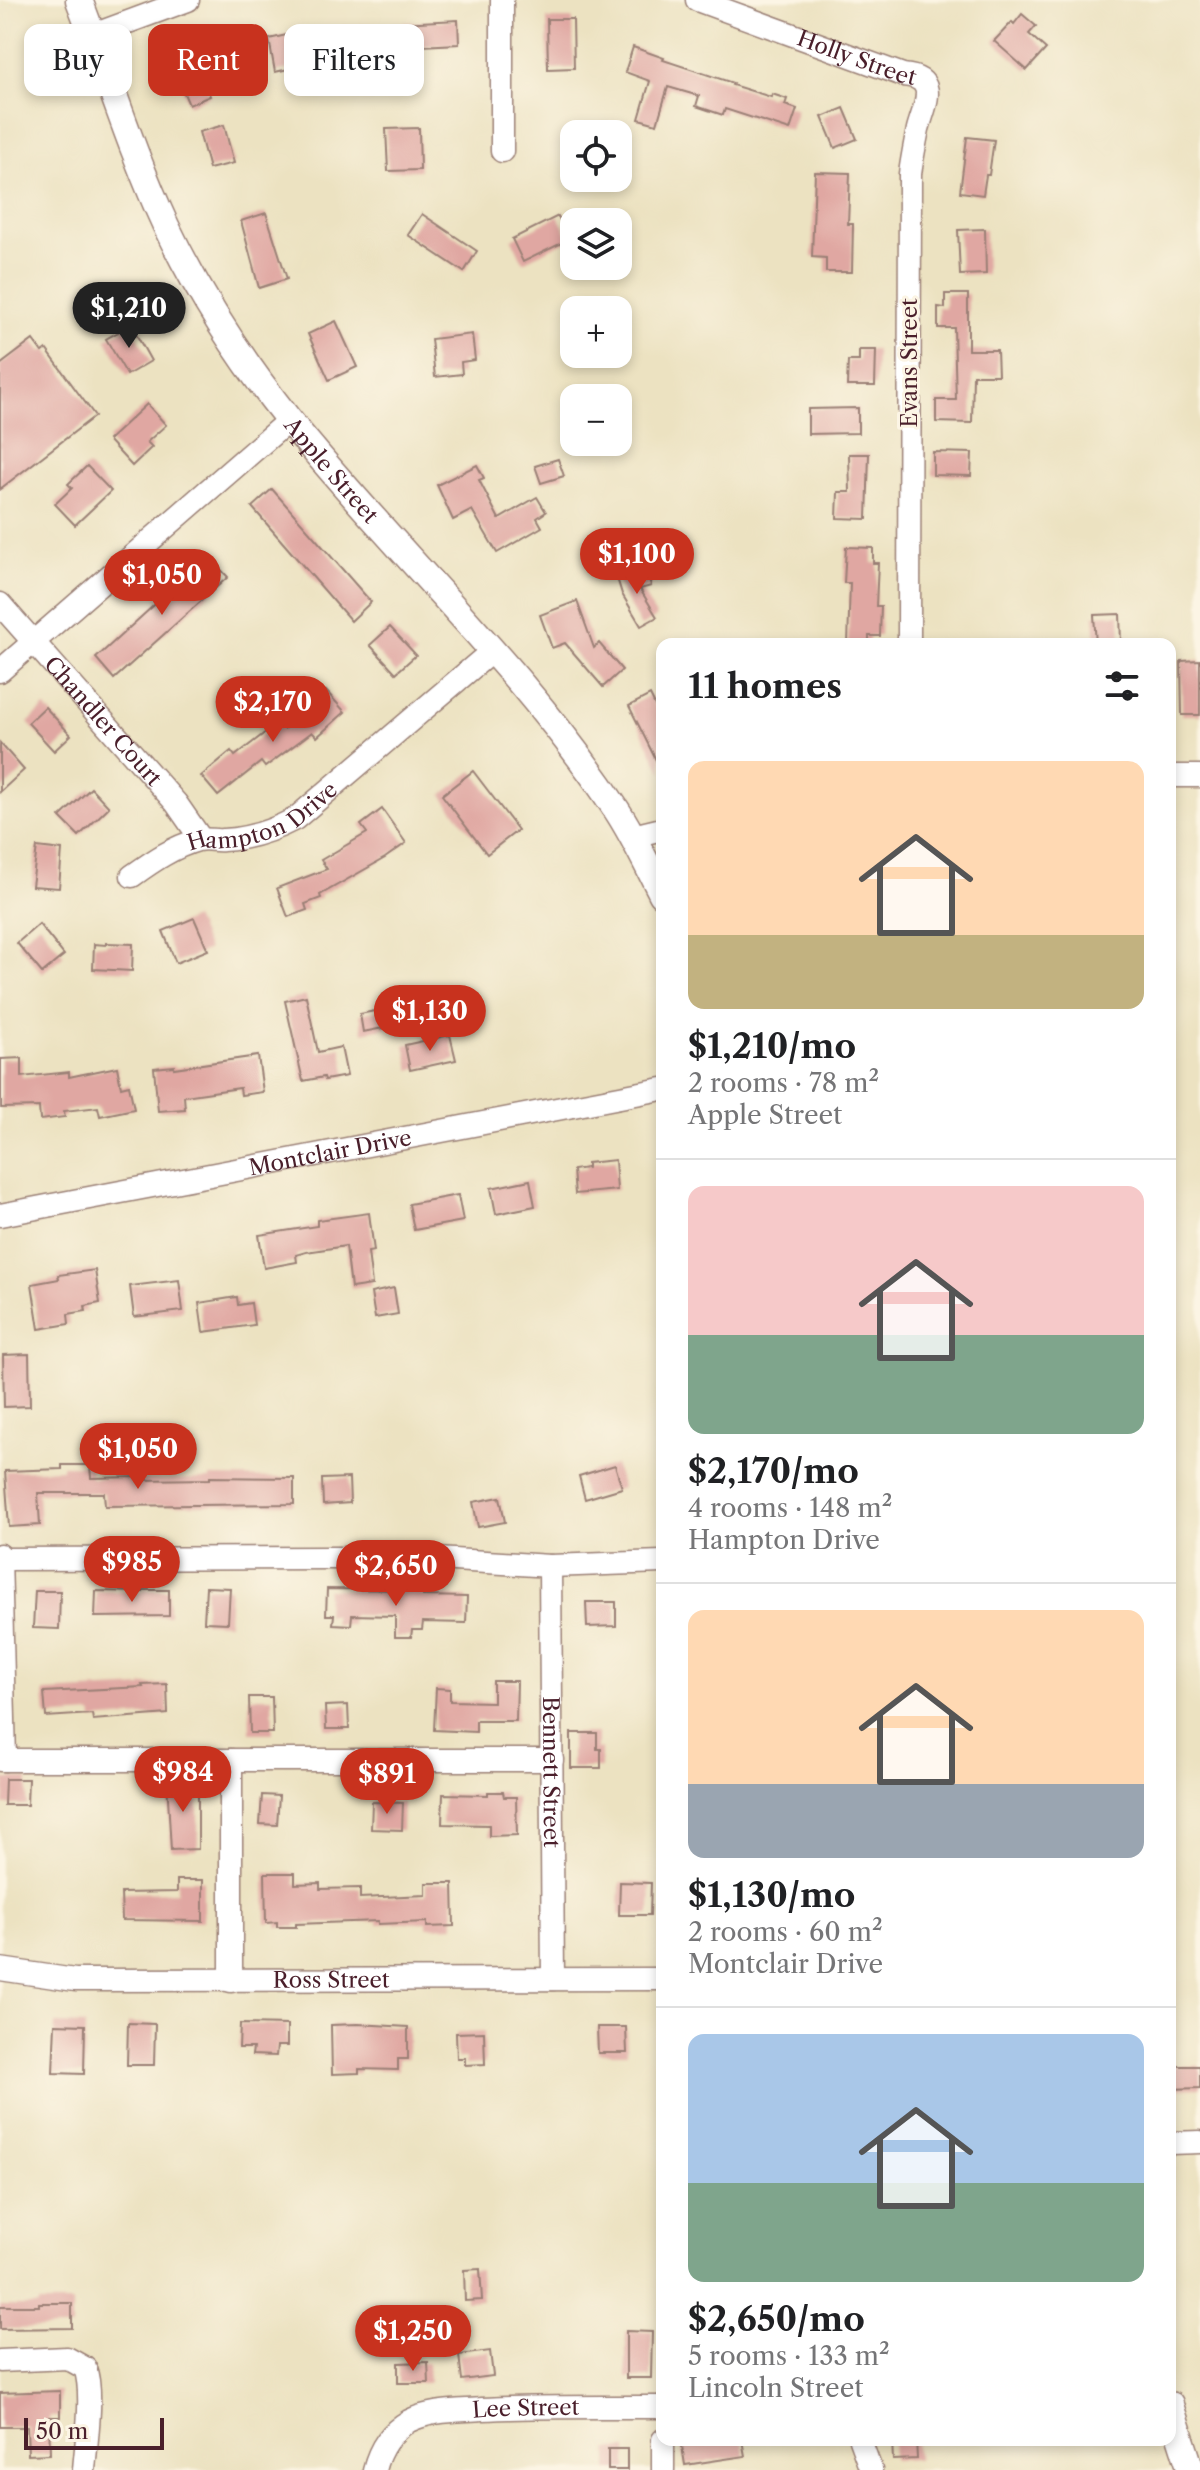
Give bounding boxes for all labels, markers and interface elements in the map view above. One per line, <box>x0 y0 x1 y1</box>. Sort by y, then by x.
chip: Buy <box>24 24 132 96</box>
chip: Rent <box>148 24 268 96</box>
chip: Filters <box>284 24 424 96</box>
street label: Holly Street <box>794 24 920 91</box>
map controls <box>560 120 632 456</box>
button: locate <box>560 120 632 192</box>
button: layers <box>560 208 632 280</box>
pin: $1,210 <box>64 282 194 350</box>
text: $1,210 <box>91 292 167 324</box>
button: + <box>560 296 632 368</box>
street label: Evans Street <box>896 298 923 428</box>
button: − <box>560 384 632 456</box>
street label: Apple Street <box>278 411 384 529</box>
pin: $1,100 <box>572 528 702 596</box>
text: $1,100 <box>598 538 676 570</box>
pin: $1,050 <box>97 549 227 617</box>
text: $1,050 <box>122 559 202 591</box>
street label: Chandler Court <box>39 650 168 791</box>
icon: filters <box>1100 664 1144 708</box>
text: 11 homes <box>688 665 842 707</box>
pin: $2,170 <box>208 676 338 744</box>
text: $2,170 <box>234 686 312 718</box>
street label: Hampton Drive <box>184 776 343 856</box>
icon: home <box>844 813 988 957</box>
pin: $1,130 <box>365 985 495 1053</box>
text: $1,130 <box>392 995 468 1027</box>
text: $1,210/mo <box>688 1025 856 1067</box>
text: 2 rooms · 78 m² <box>688 1067 879 1099</box>
text: Apple Street <box>688 1099 842 1131</box>
street label: Montclair Drive <box>246 1123 414 1181</box>
icon: home <box>844 1238 988 1382</box>
pin: $1,050 <box>73 1423 203 1491</box>
text: $1,050 <box>98 1433 178 1465</box>
text: $2,170/mo <box>688 1450 859 1492</box>
text: 4 rooms · 148 m² <box>688 1492 892 1524</box>
text: Hampton Drive <box>688 1524 880 1556</box>
pin: $985 <box>85 1536 179 1604</box>
pin: $2,650 <box>331 1540 461 1608</box>
text: $985 <box>102 1546 162 1578</box>
text: $2,650 <box>354 1550 438 1582</box>
icon: home <box>844 1662 988 1806</box>
street label: Bennett Street <box>537 1696 566 1848</box>
pin: $984 <box>136 1746 230 1814</box>
pin: $891 <box>340 1748 434 1816</box>
text: $984 <box>152 1756 214 1788</box>
text: $891 <box>358 1758 416 1790</box>
text: $1,130/mo <box>688 1874 855 1916</box>
text: 2 rooms · 60 m² <box>688 1916 883 1948</box>
text: Montclair Drive <box>688 1948 883 1980</box>
street label: Ross Street <box>273 1966 390 1993</box>
icon: home <box>844 2086 988 2230</box>
text: $2,650/mo <box>688 2298 865 2340</box>
pin: $1,250 <box>348 2305 478 2373</box>
text: $1,250 <box>373 2315 453 2347</box>
text: 5 rooms · 133 m² <box>688 2340 890 2372</box>
text: Lincoln Street <box>688 2372 863 2404</box>
street label: Lee Street <box>471 2393 580 2423</box>
scale bar <box>24 2414 164 2450</box>
text: 50 m <box>36 2418 88 2445</box>

